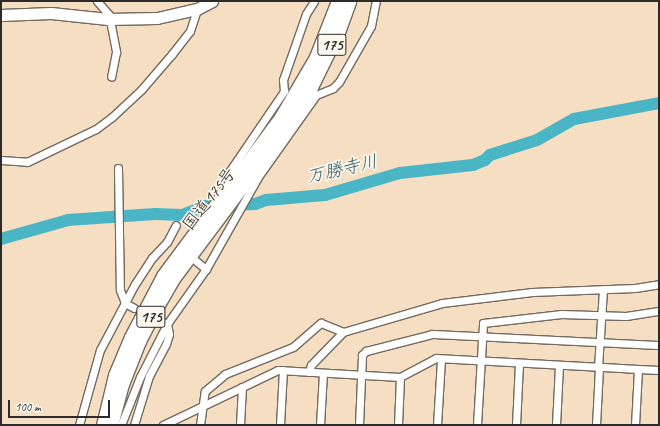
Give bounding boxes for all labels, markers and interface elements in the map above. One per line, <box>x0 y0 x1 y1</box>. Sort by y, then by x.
road number: 175 <box>317 31 347 59</box>
water label: 万勝寺川 <box>304 150 380 188</box>
street label: 国道175号 <box>178 164 240 234</box>
road number: 175 <box>136 303 166 331</box>
scale bar <box>10 392 112 418</box>
text: 100 m <box>15 399 41 415</box>

